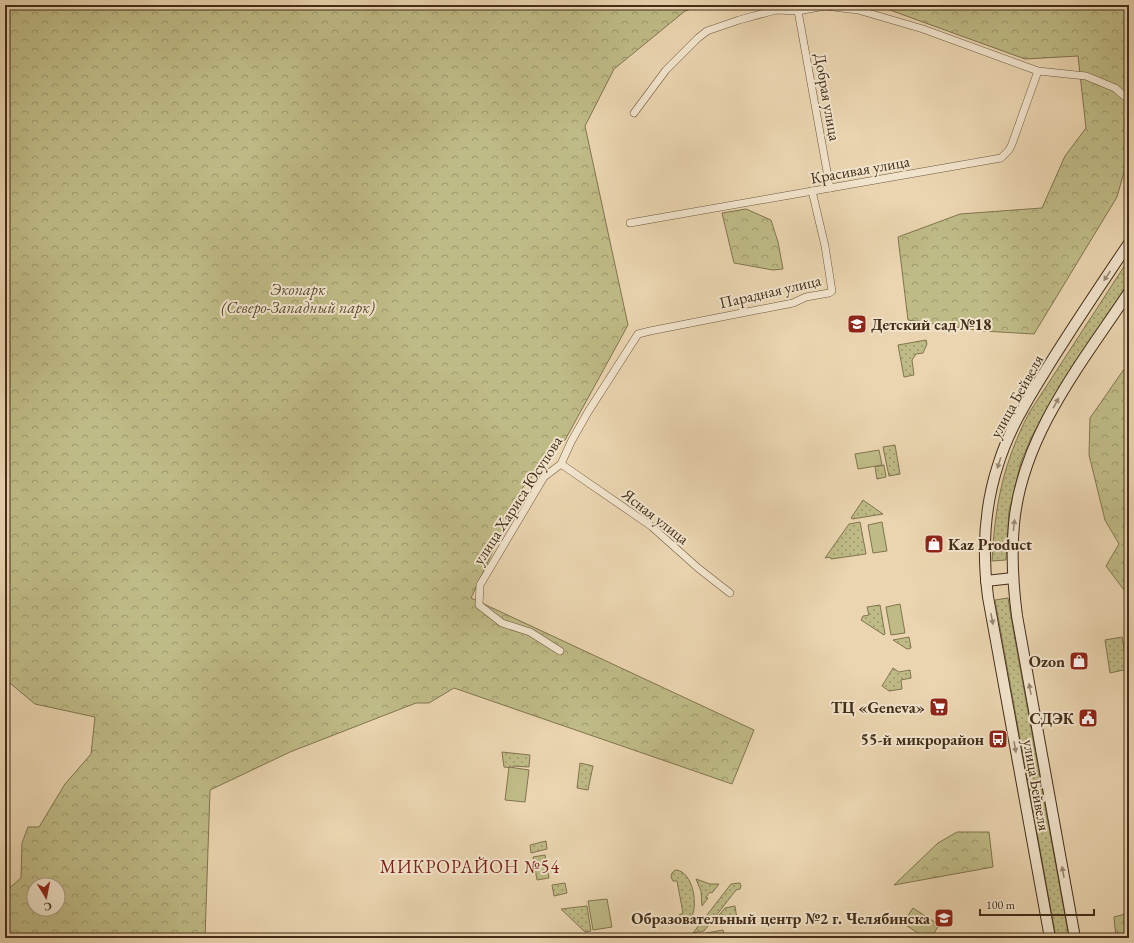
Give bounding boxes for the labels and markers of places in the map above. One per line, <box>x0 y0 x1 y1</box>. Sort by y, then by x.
school or university icon: Детский сaд №18 <box>846 313 868 335</box>
place label: Детский сaд №18 <box>871 314 991 335</box>
shop icon: Kaz Product <box>923 533 945 555</box>
place label: Kaz Product <box>948 534 1032 555</box>
shop icon: Ozon <box>1068 650 1090 672</box>
place label: Ozon <box>1029 651 1065 672</box>
supermarket icon: ТЦ «Geneva» <box>928 696 950 718</box>
place label: ТЦ «Geneva» <box>831 697 925 718</box>
public building icon: СДЭК <box>1077 707 1099 729</box>
place label: СДЭК <box>1030 708 1075 729</box>
bus stop icon: 55-й микрорайон <box>987 728 1009 750</box>
place label: 55-й микрорайон <box>860 729 984 750</box>
school or university icon: Образовательный центр №2 г. Челябинска <box>933 907 955 929</box>
place label: Образовательный центр №2 г. Челябинска <box>631 908 931 929</box>

